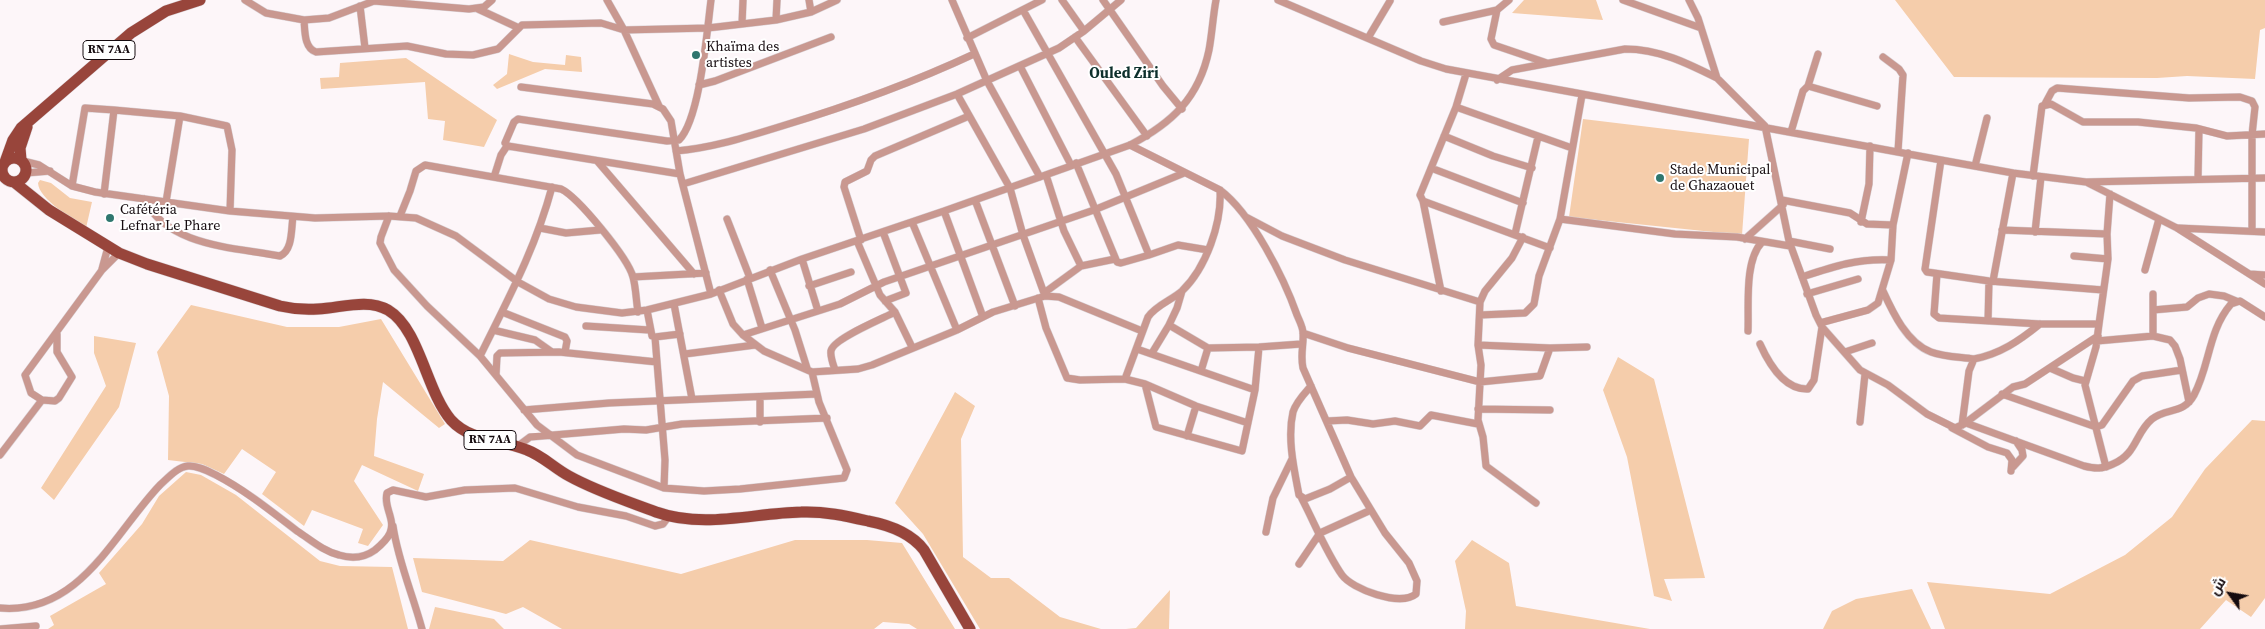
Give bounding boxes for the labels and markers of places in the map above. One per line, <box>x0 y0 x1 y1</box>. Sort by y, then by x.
place label: Khaïma des artistes <box>706 39 779 72</box>
marker: Khaïma des artistes <box>690 49 702 61</box>
place label: Stade Municipal de Ghazaouet <box>1670 162 1771 194</box>
marker: Stade Municipal de Ghazaouet <box>1654 172 1666 184</box>
place label: Cafétéria Lefnar Le Phare <box>120 202 220 234</box>
marker: Cafétéria Lefnar Le Phare <box>104 212 116 224</box>

